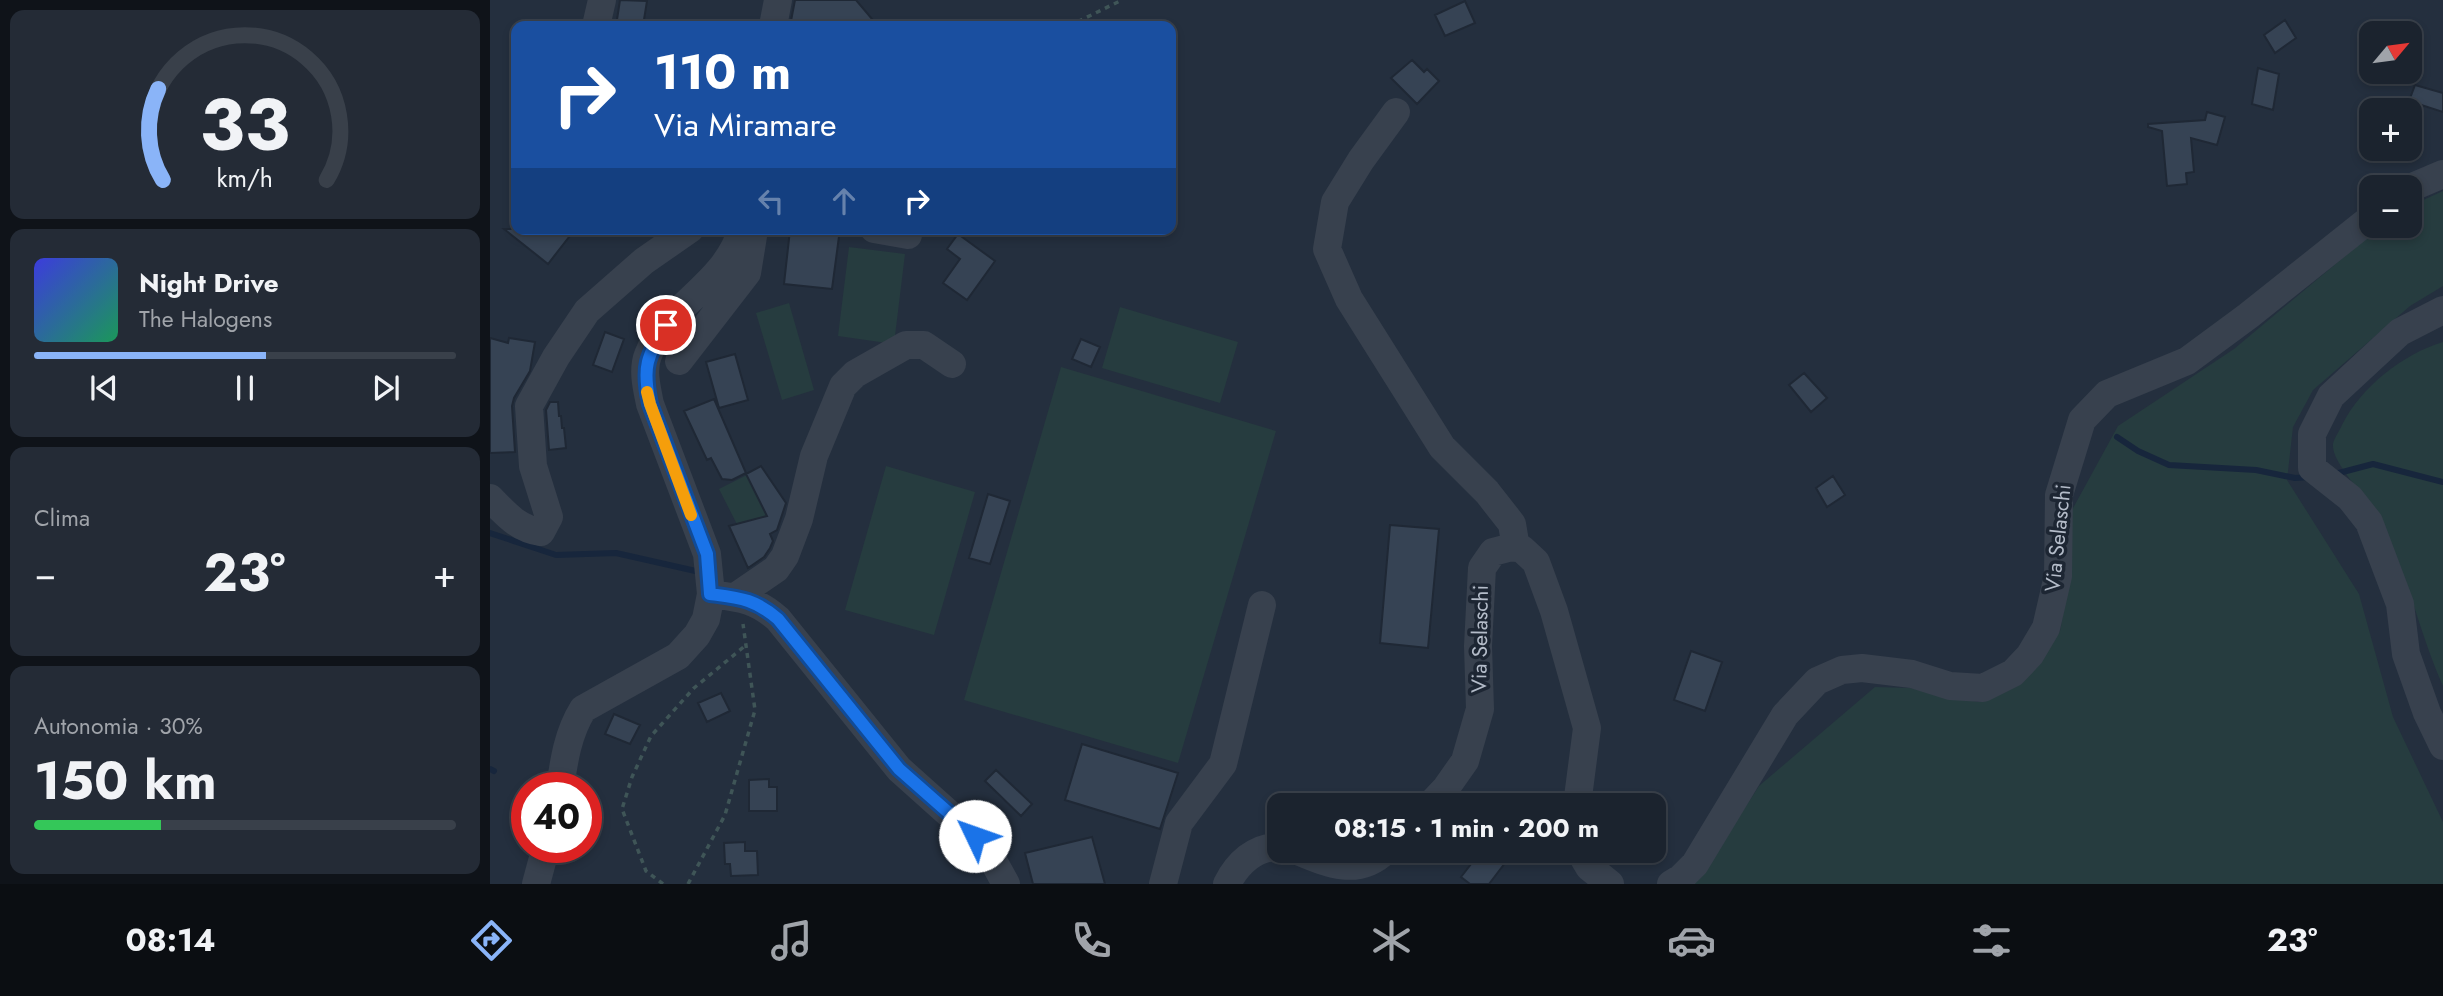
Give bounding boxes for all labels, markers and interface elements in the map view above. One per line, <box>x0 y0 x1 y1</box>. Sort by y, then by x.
north arrow <box>2359 21 2422 84</box>
map controls <box>2359 21 2422 238</box>
text: 110 m <box>654 37 791 107</box>
icon: right <box>539 49 630 140</box>
text: 33 <box>200 73 290 178</box>
button: + <box>2359 98 2422 161</box>
text: Via Miramare <box>654 102 836 148</box>
text: km/h <box>217 160 273 196</box>
button: − <box>2359 175 2422 238</box>
icon: left <box>752 182 790 220</box>
icon: ahead <box>825 182 863 220</box>
icon: right <box>898 182 936 220</box>
text: Night Drive <box>139 264 279 302</box>
pin <box>636 295 696 355</box>
text: The Halogens <box>139 302 272 336</box>
icon: arrive <box>647 306 685 344</box>
icon: previous <box>85 369 123 407</box>
icon: pause <box>226 369 264 407</box>
icon: next <box>367 369 405 407</box>
street label: Via Selaschi <box>2037 483 2079 593</box>
text: Clima <box>34 501 90 535</box>
text: 23° <box>204 535 285 611</box>
text: − <box>34 546 56 601</box>
text: + <box>433 546 456 601</box>
street label: Via Selaschi <box>1464 585 1496 693</box>
text: Autonomia · 30% <box>34 709 203 743</box>
text: 150 km <box>34 743 217 819</box>
speed limit sign: 40 <box>511 772 602 863</box>
position arrow <box>938 799 1012 873</box>
text: 08:15 · 1 min · 200 m <box>1334 809 1599 847</box>
icon: directions <box>467 916 516 965</box>
icon: music <box>767 916 816 965</box>
icon: phone <box>1067 916 1116 965</box>
icon: climate <box>1367 916 1416 965</box>
icon: car <box>1667 916 1716 965</box>
icon: filters <box>1967 916 2016 965</box>
text: 08:14 <box>126 917 216 963</box>
text: 23° <box>2267 917 2317 963</box>

